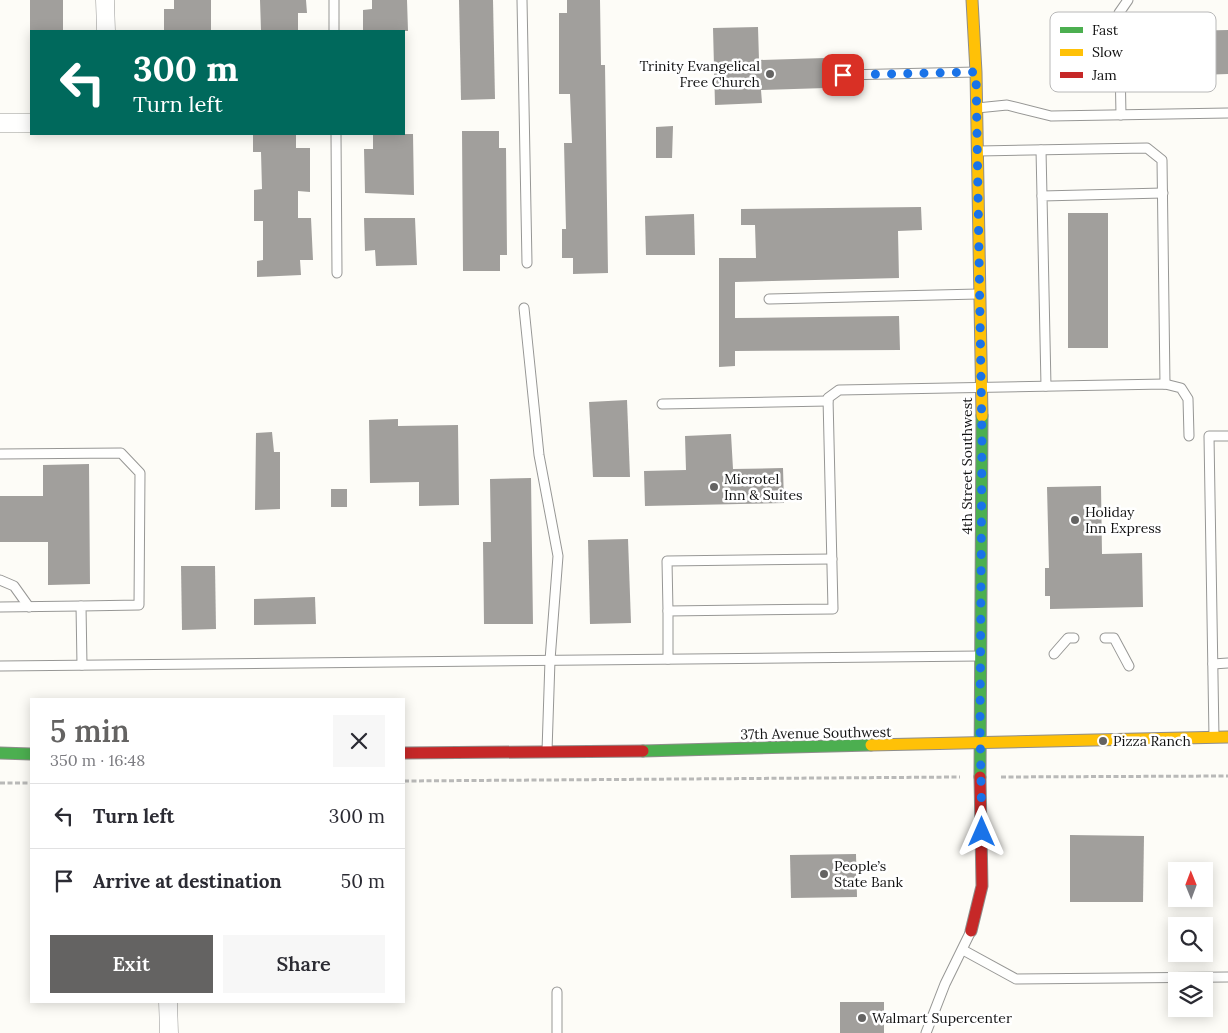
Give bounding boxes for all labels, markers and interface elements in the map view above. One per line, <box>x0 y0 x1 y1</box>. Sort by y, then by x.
legend <box>1050 12 1216 92</box>
text: Fast <box>1092 21 1119 39</box>
text: Slow <box>1092 43 1124 61</box>
text: 300 m <box>133 46 239 91</box>
icon: left <box>50 50 115 115</box>
pin <box>822 54 864 96</box>
place label: Trinity Evangelical Free Church <box>639 57 760 91</box>
icon: arrive <box>829 61 857 89</box>
text: Jam <box>1091 66 1117 84</box>
marker: Trinity Evangelical Free Church <box>764 68 776 80</box>
text: Turn left <box>133 90 223 118</box>
street label: 4th Street Southwest <box>958 397 976 535</box>
place label: Microtel Inn & Suites <box>724 470 803 504</box>
marker: Microtel Inn & Suites <box>708 481 720 493</box>
place label: Holiday Inn Express <box>1085 503 1161 537</box>
marker: Holiday Inn Express <box>1069 514 1081 526</box>
text: 5 min <box>50 712 130 750</box>
button: close <box>333 715 385 767</box>
street label: 37th Avenue Southwest <box>740 723 892 743</box>
place label: Pizza Ranch <box>1113 732 1191 750</box>
marker: Pizza Ranch <box>1097 735 1109 747</box>
text: 350 m · 16:48 <box>50 750 145 770</box>
icon: left <box>50 802 78 830</box>
text: Turn left <box>93 804 174 828</box>
text: 300 m <box>329 804 385 828</box>
position arrow <box>955 805 1007 857</box>
place label: People’s State Bank <box>834 857 904 891</box>
north arrow <box>1168 862 1212 908</box>
map controls <box>1168 862 1213 1017</box>
icon: arrive <box>50 867 78 895</box>
marker: People’s State Bank <box>818 868 830 880</box>
text: Arrive at destination <box>93 869 282 893</box>
text: 50 m <box>341 869 385 893</box>
button: search <box>1168 917 1213 962</box>
button: Exit <box>50 935 213 993</box>
button: Share <box>223 935 385 993</box>
button: layers <box>1168 972 1213 1017</box>
place label: Walmart Supercenter <box>872 1009 1012 1027</box>
marker: Walmart Supercenter <box>856 1012 868 1024</box>

